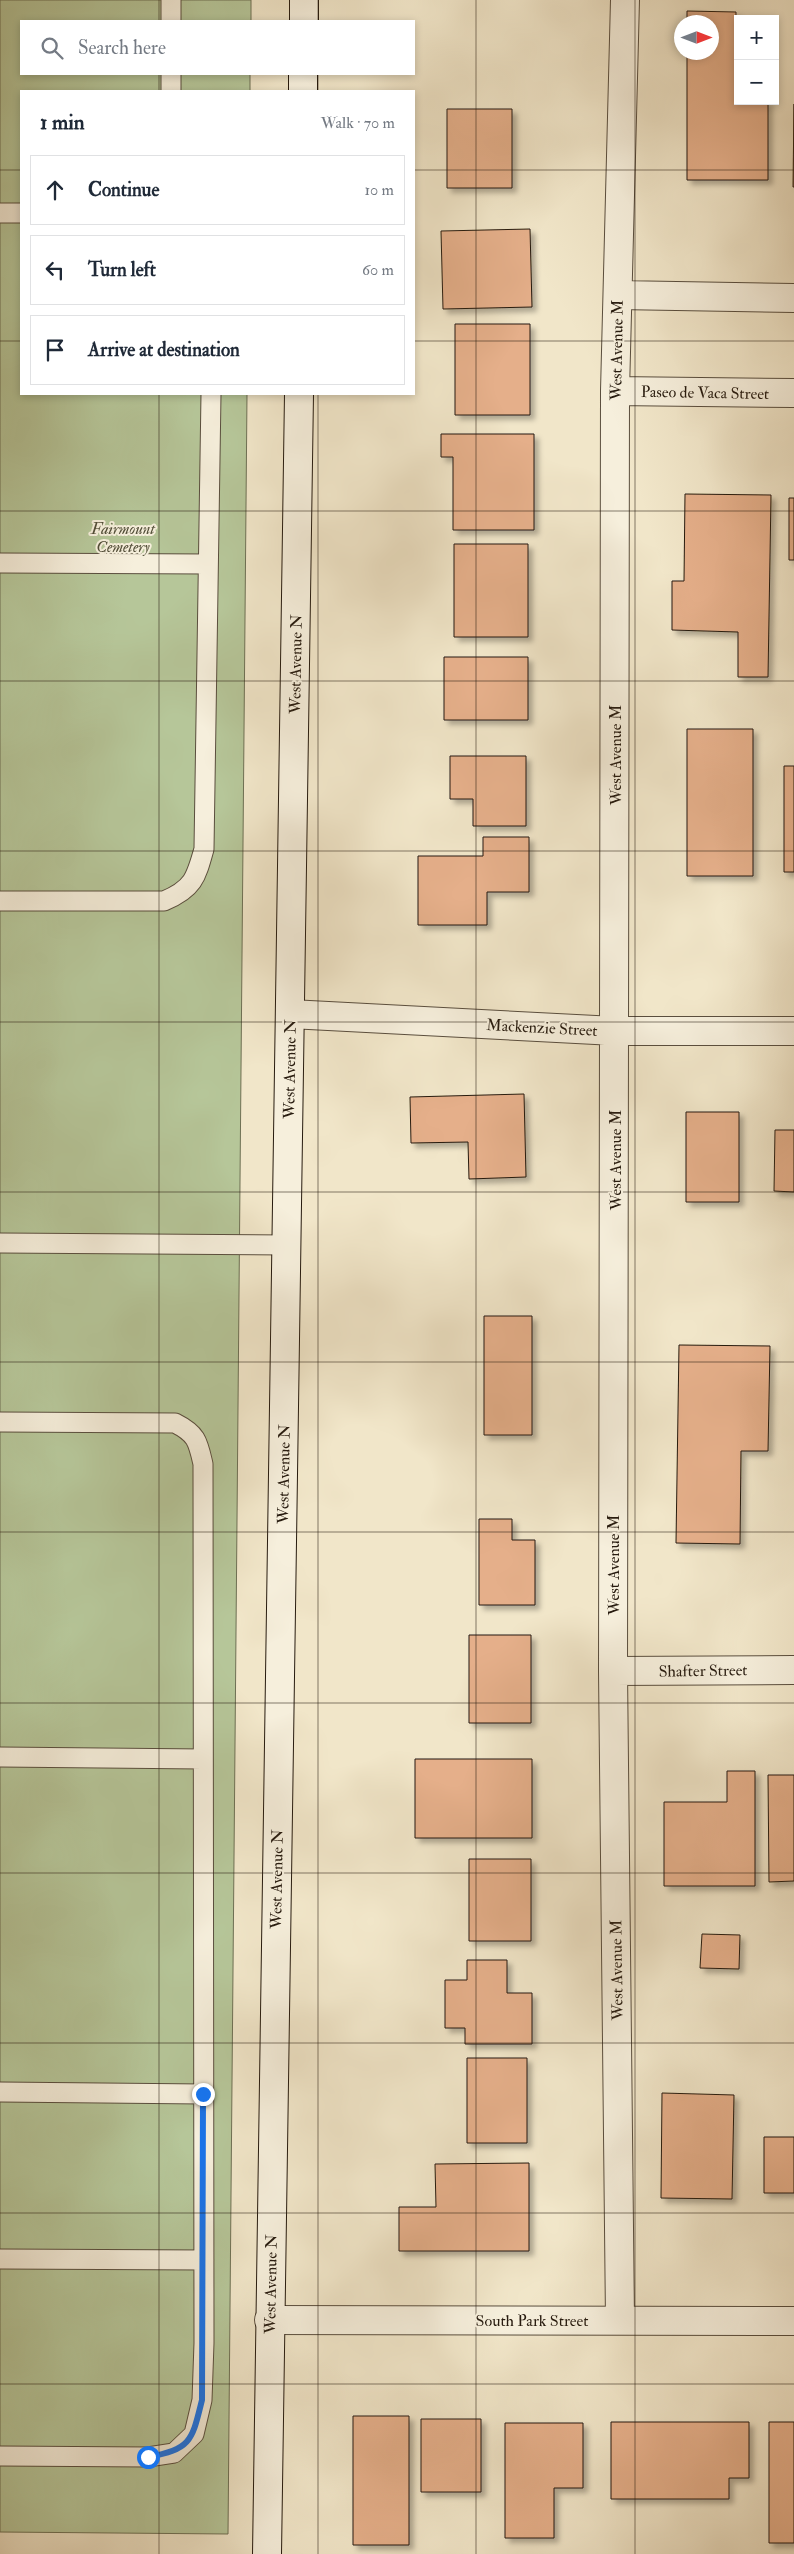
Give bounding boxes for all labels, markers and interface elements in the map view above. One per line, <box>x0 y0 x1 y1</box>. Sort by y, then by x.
north arrow <box>674 15 719 60</box>
map controls <box>734 15 779 105</box>
button: + <box>734 15 779 60</box>
search box <box>20 20 415 75</box>
icon: search <box>38 34 66 62</box>
text: Search here <box>78 36 166 60</box>
button: − <box>734 60 779 105</box>
text: 1 min <box>40 109 85 136</box>
text: Walk · 70 m <box>321 113 395 133</box>
icon: ahead <box>41 176 69 204</box>
text: Continue <box>88 178 159 202</box>
text: 10 m <box>364 180 394 200</box>
icon: left <box>41 256 69 284</box>
text: Turn left <box>88 258 156 282</box>
text: 60 m <box>362 260 394 280</box>
street label: West Avenue M <box>606 299 628 402</box>
icon: arrive <box>41 336 69 364</box>
text: Arrive at destination <box>88 338 240 362</box>
street label: Paseo de Vaca Street <box>641 382 769 404</box>
park label: Fairmount Cemetery <box>90 519 156 557</box>
street label: West Avenue N <box>285 613 307 715</box>
street label: West Avenue M <box>606 705 626 806</box>
street label: Mackenzie Street <box>486 1015 598 1041</box>
street label: West Avenue N <box>279 1018 301 1120</box>
street label: West Avenue M <box>606 1110 626 1211</box>
street label: West Avenue N <box>273 1423 295 1525</box>
street label: West Avenue M <box>604 1515 624 1616</box>
street label: Shafter Street <box>658 1660 748 1682</box>
street label: West Avenue N <box>266 1828 288 1930</box>
street label: West Avenue M <box>606 1919 628 2022</box>
route end <box>192 2083 215 2106</box>
street label: West Avenue N <box>260 2233 282 2335</box>
street label: South Park Street <box>476 2311 588 2331</box>
route start <box>137 2446 160 2469</box>

